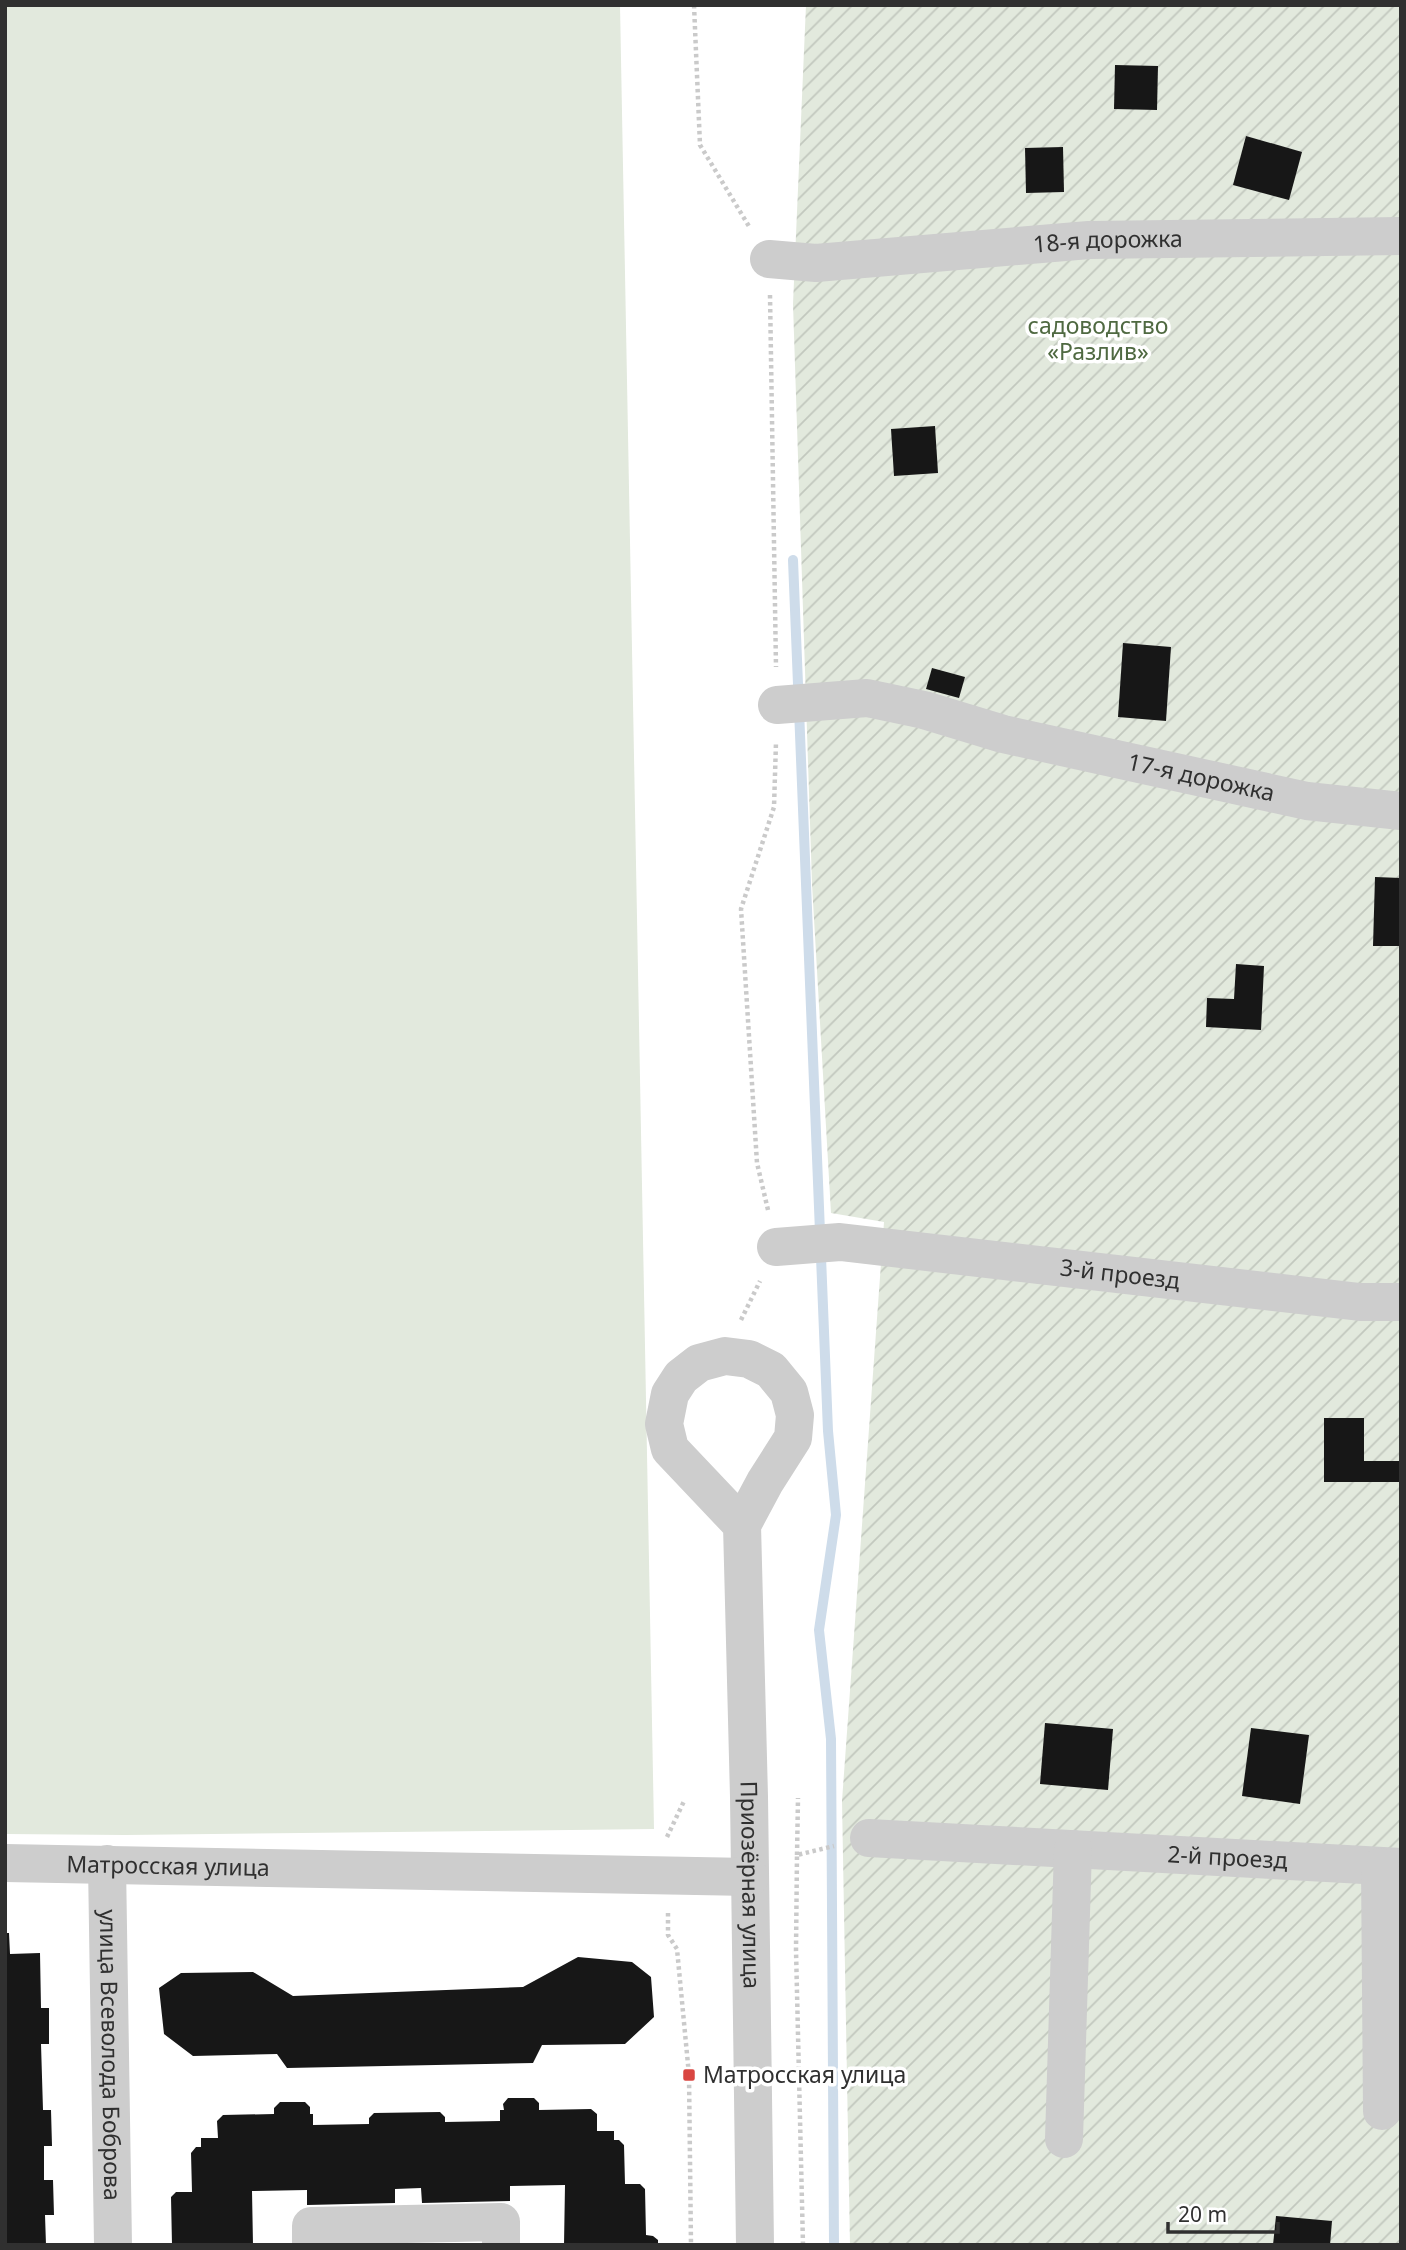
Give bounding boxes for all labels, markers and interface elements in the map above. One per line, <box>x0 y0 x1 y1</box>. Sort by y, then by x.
street label: 18-я дорожка <box>1032 222 1183 260</box>
park label: садоводство «Разлив» <box>1028 309 1168 367</box>
street label: 17-я дорожка <box>1125 745 1278 808</box>
street label: 3-й проезд <box>1058 1251 1182 1296</box>
street label: Приозёрная улица <box>734 1780 769 1989</box>
street label: 2-й проезд <box>1167 1837 1289 1876</box>
street label: Матросская улица <box>66 1847 270 1883</box>
street label: улица Всеволода Боброва <box>93 1909 129 2201</box>
place label: Матросская улица <box>703 2058 906 2090</box>
marker: Матросская улица <box>681 2067 697 2083</box>
scale bar <box>1168 2190 1278 2234</box>
text: 20 m <box>1178 2200 1227 2228</box>

